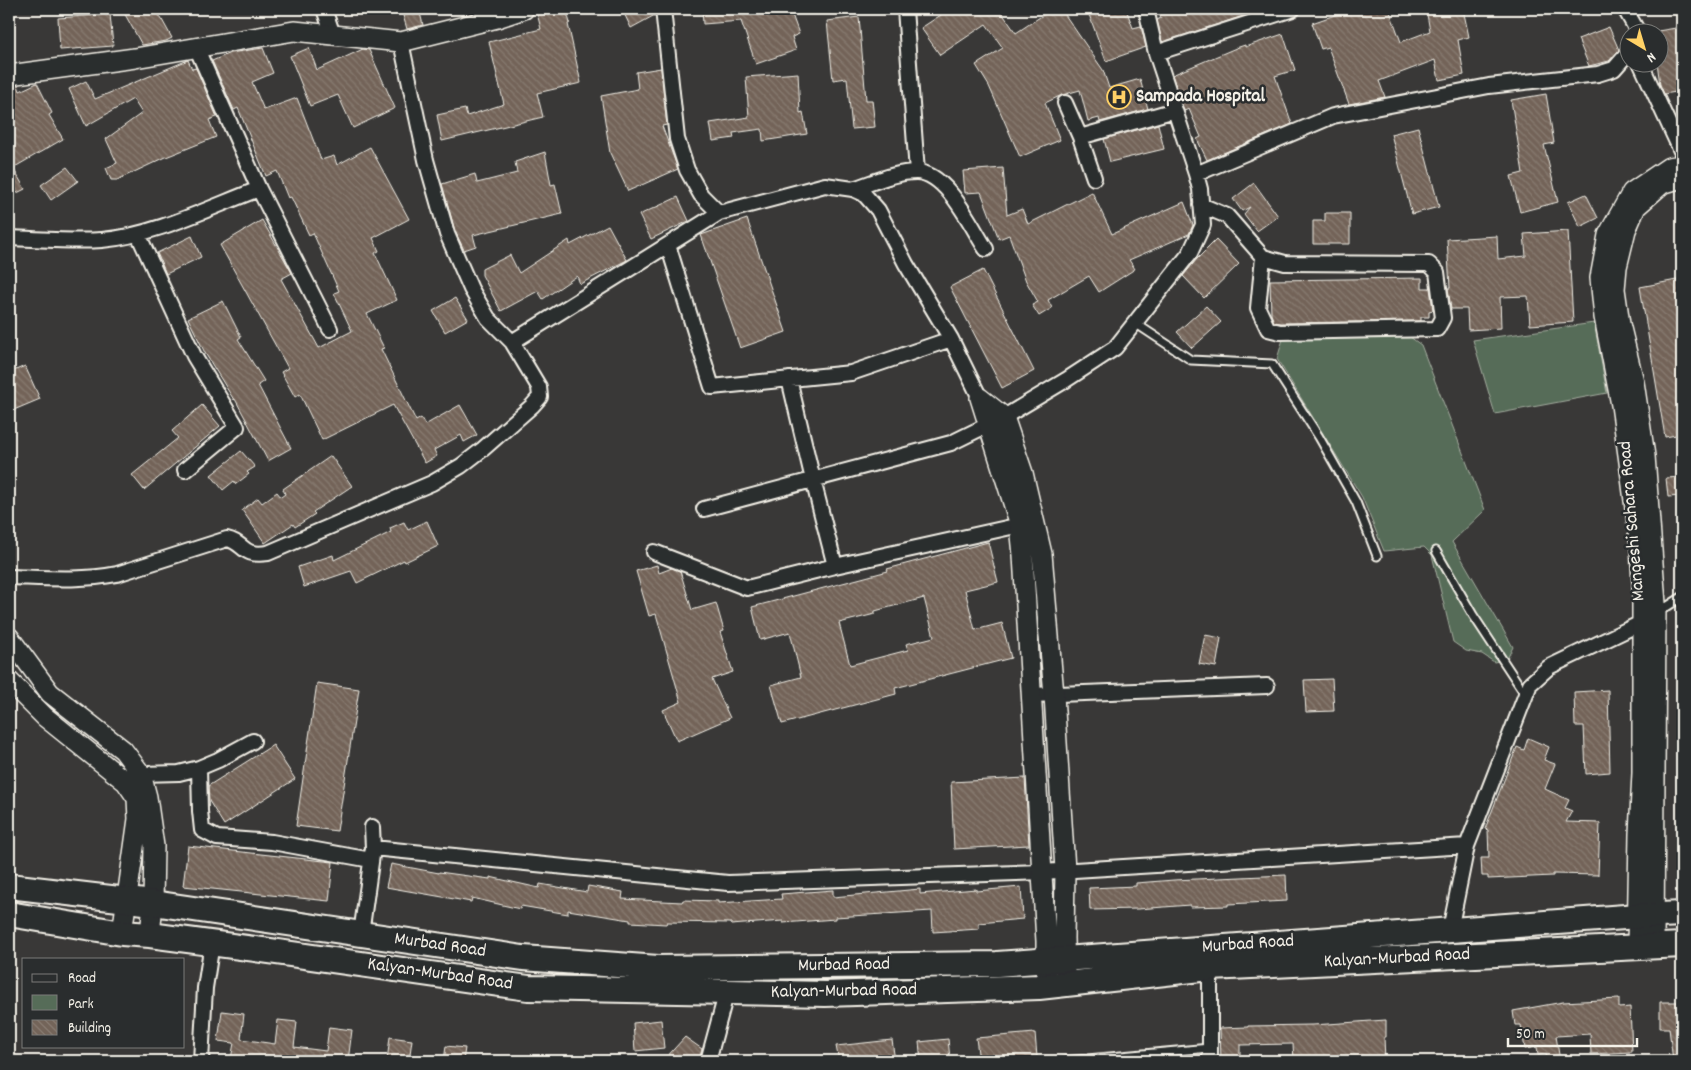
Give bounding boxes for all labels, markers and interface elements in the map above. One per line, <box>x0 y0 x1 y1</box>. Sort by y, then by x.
north arrow <box>1618 22 1668 72</box>
text: N <box>1642 47 1660 67</box>
hospital icon: Sampada Hospital <box>1106 84 1132 110</box>
place label: Sampada Hospital <box>1136 84 1266 111</box>
street label: Mangeshi Sahara Road <box>1613 440 1653 602</box>
street label: Murbad Road <box>392 926 488 966</box>
street label: Murbad Road <box>1201 928 1295 962</box>
street label: Kalyan-Murbad Road <box>1323 942 1471 976</box>
street label: Kalyan-Murbad Road <box>366 951 514 999</box>
street label: Murbad Road <box>798 952 890 980</box>
legend <box>22 958 185 1048</box>
text: Road <box>68 968 96 990</box>
street label: Kalyan-Murbad Road <box>771 977 917 1007</box>
text: Park <box>68 994 94 1016</box>
scale bar <box>1508 1015 1637 1047</box>
text: Building <box>68 1018 111 1040</box>
text: 50 m <box>1516 1024 1545 1046</box>

